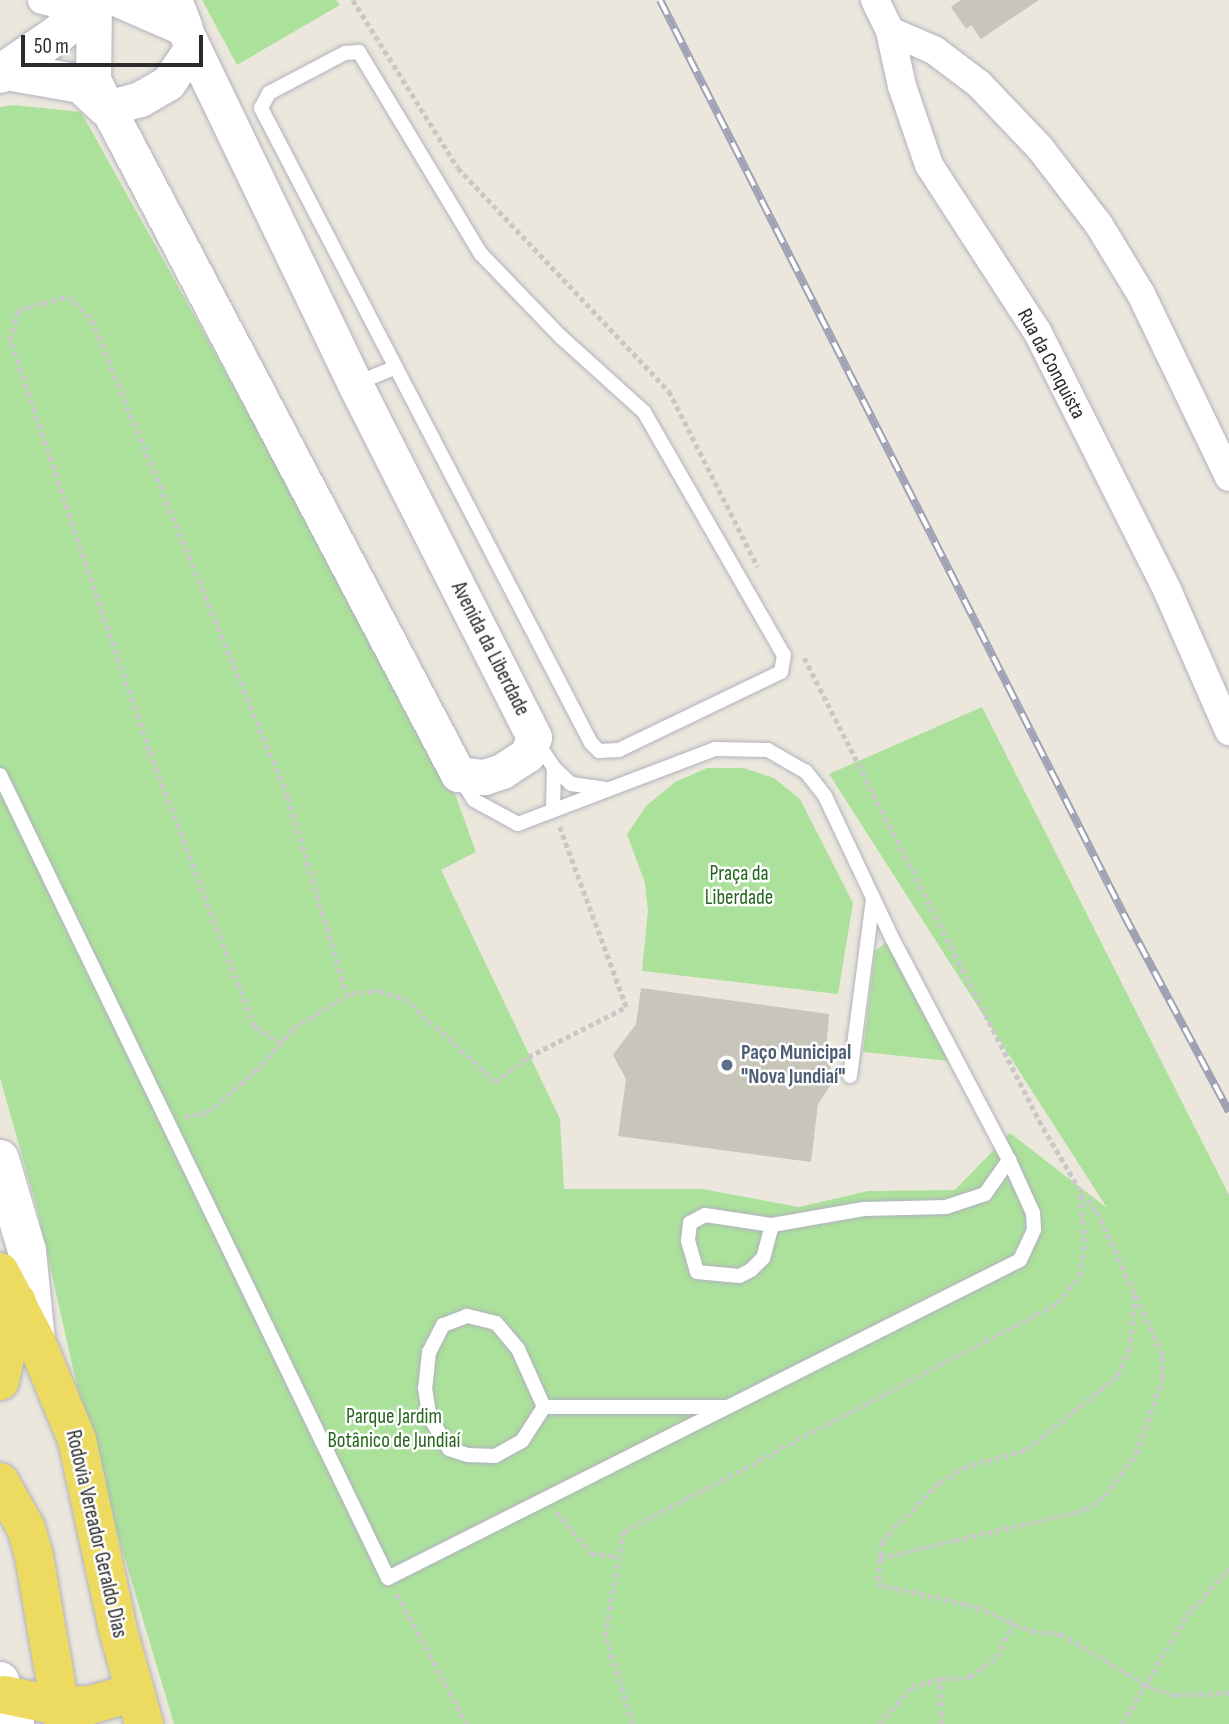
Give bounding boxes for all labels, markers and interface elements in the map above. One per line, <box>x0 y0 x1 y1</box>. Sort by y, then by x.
scale bar <box>24 21 206 65</box>
text: 50 m <box>34 34 69 59</box>
street label: Rua da Conquista <box>1011 305 1091 423</box>
street label: Avenida da Liberdade <box>445 578 535 720</box>
park label: Praça da Liberdade <box>705 861 773 911</box>
place label: Paço Municipal "Nova Jundiaí" <box>741 1040 851 1090</box>
marker: Paço Municipal "Nova Jundiaí" <box>719 1057 735 1073</box>
park label: Parque Jardim Botânico de Jundiaí <box>328 1404 460 1454</box>
street label: Rodovia Vereador Geraldo Dias <box>60 1428 132 1640</box>

